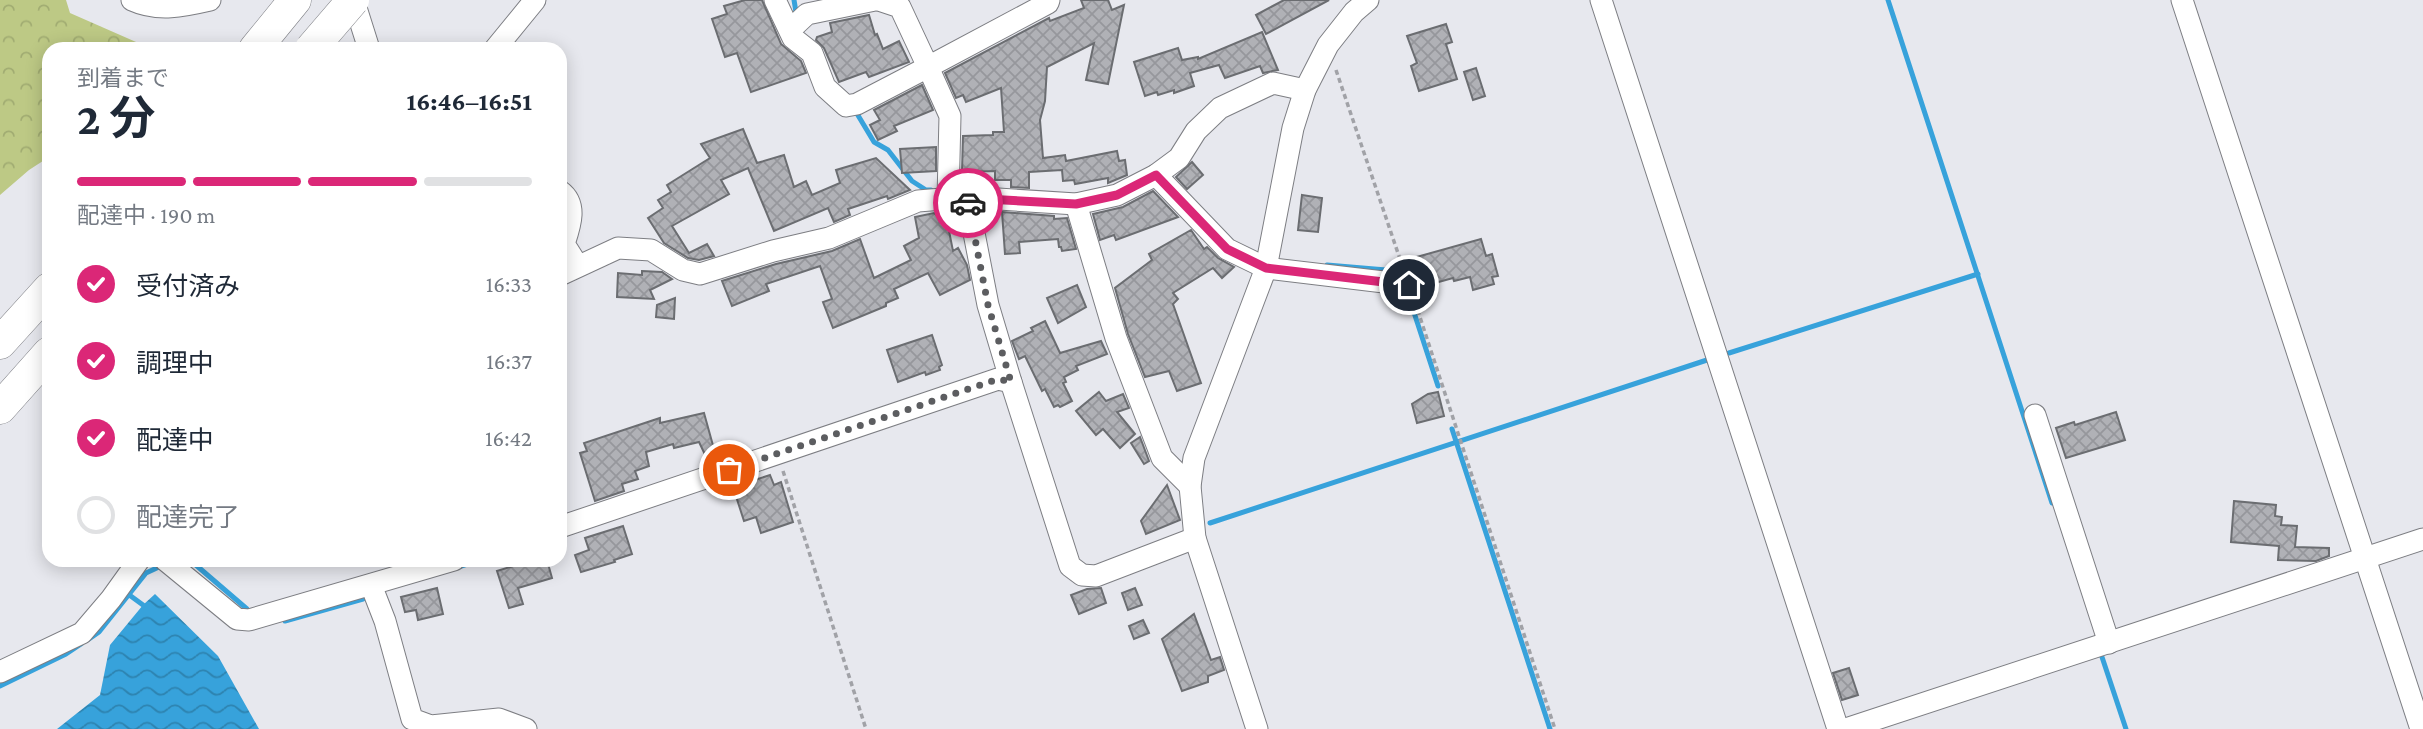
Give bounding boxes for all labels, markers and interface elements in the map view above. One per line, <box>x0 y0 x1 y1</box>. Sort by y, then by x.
text: 到着まで <box>77 65 169 91</box>
text: 16:46–16:51 <box>406 87 532 116</box>
text: 2 分 <box>77 93 155 144</box>
courier <box>933 168 1003 238</box>
icon: car <box>949 184 987 222</box>
text: 配達中 · 190 m <box>77 202 215 228</box>
pin <box>1379 255 1439 315</box>
icon: check <box>77 265 115 303</box>
icon: home <box>1390 266 1428 304</box>
text: 16:33 <box>486 271 532 297</box>
text: 受付済み <box>136 272 240 301</box>
icon: check <box>77 342 115 380</box>
text: 16:37 <box>486 348 532 374</box>
text: 調理中 <box>136 349 214 378</box>
icon: check <box>77 419 115 457</box>
text: 16:42 <box>485 425 532 451</box>
text: 配達中 <box>136 426 214 455</box>
pin <box>699 440 759 500</box>
icon: bag <box>710 451 748 489</box>
text: 配達完了 <box>136 503 240 532</box>

